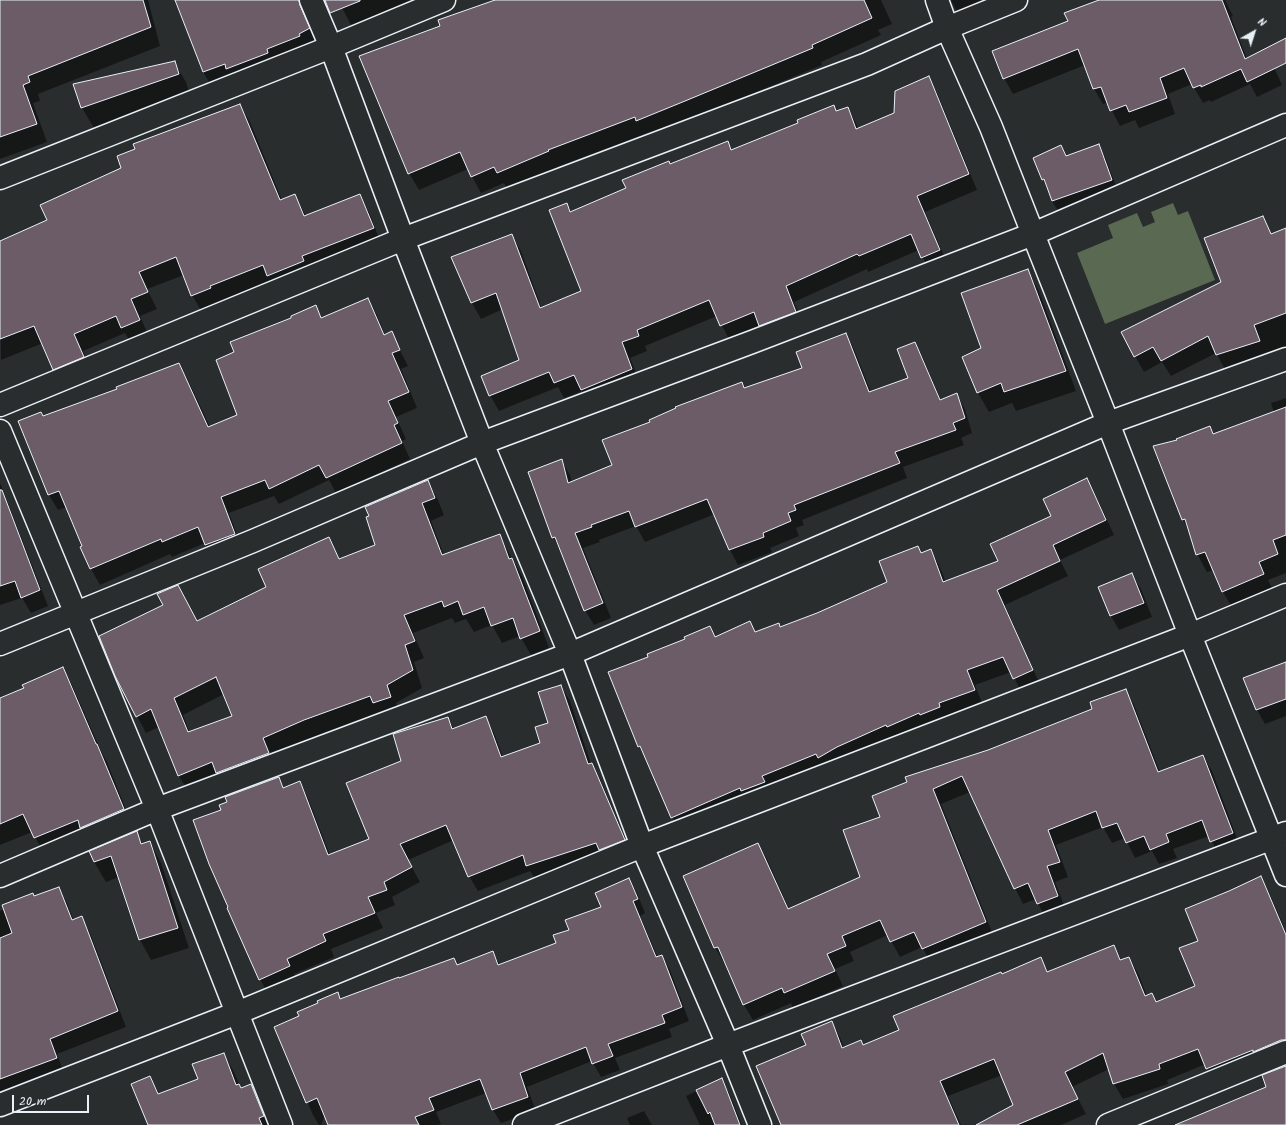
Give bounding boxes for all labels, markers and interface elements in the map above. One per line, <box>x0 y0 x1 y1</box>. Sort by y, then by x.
north arrow <box>1234 12 1274 52</box>
text: N <box>1253 13 1270 32</box>
scale bar <box>14 1087 91 1113</box>
text: 20 m <box>19 1092 46 1111</box>

